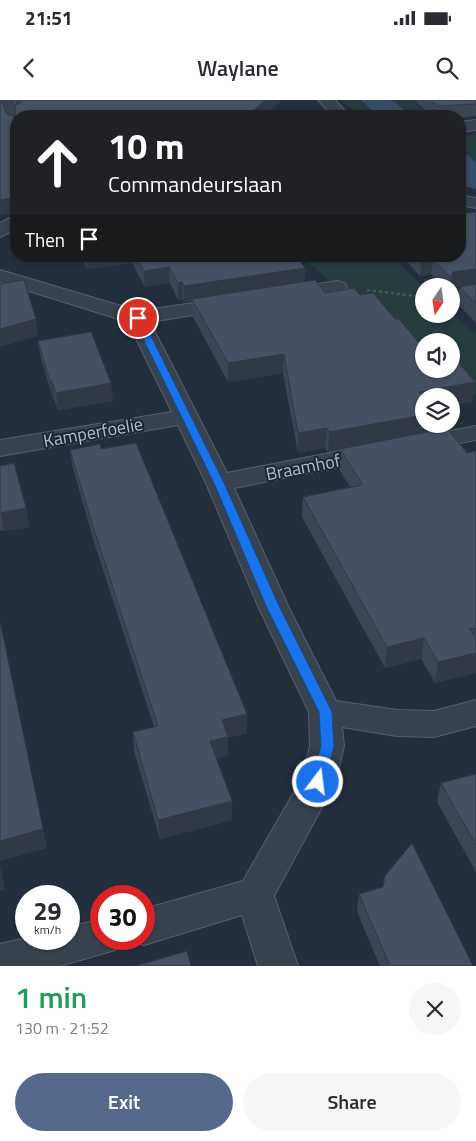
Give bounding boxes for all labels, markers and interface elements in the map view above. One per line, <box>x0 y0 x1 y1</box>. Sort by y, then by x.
text: 21:51 <box>25 3 72 32</box>
text: Waylane <box>197 51 279 85</box>
icon: back <box>15 54 43 82</box>
icon: search <box>433 54 461 82</box>
text: 10 m <box>108 119 184 173</box>
icon: ahead <box>25 130 90 195</box>
text: Commandeurslaan <box>108 167 282 201</box>
text: Then <box>25 225 65 254</box>
icon: arrive <box>75 225 103 253</box>
north arrow <box>415 278 460 322</box>
map controls <box>415 278 460 433</box>
pin <box>117 297 159 339</box>
icon: arrive <box>124 304 152 332</box>
button: sound <box>415 333 460 378</box>
button: layers <box>415 388 460 433</box>
street label: Kamperfoelie <box>41 410 145 454</box>
street label: Braamhof <box>263 447 343 487</box>
position arrow <box>291 755 343 807</box>
speed limit sign: 30 <box>90 885 155 950</box>
text: 29 <box>33 892 62 930</box>
text: km/h <box>34 920 61 939</box>
text: 1 min <box>15 974 87 1020</box>
button: close <box>409 983 461 1035</box>
text: 130 m · 21:52 <box>15 1016 109 1040</box>
button: Exit <box>15 1073 233 1131</box>
button: Share <box>243 1073 461 1131</box>

